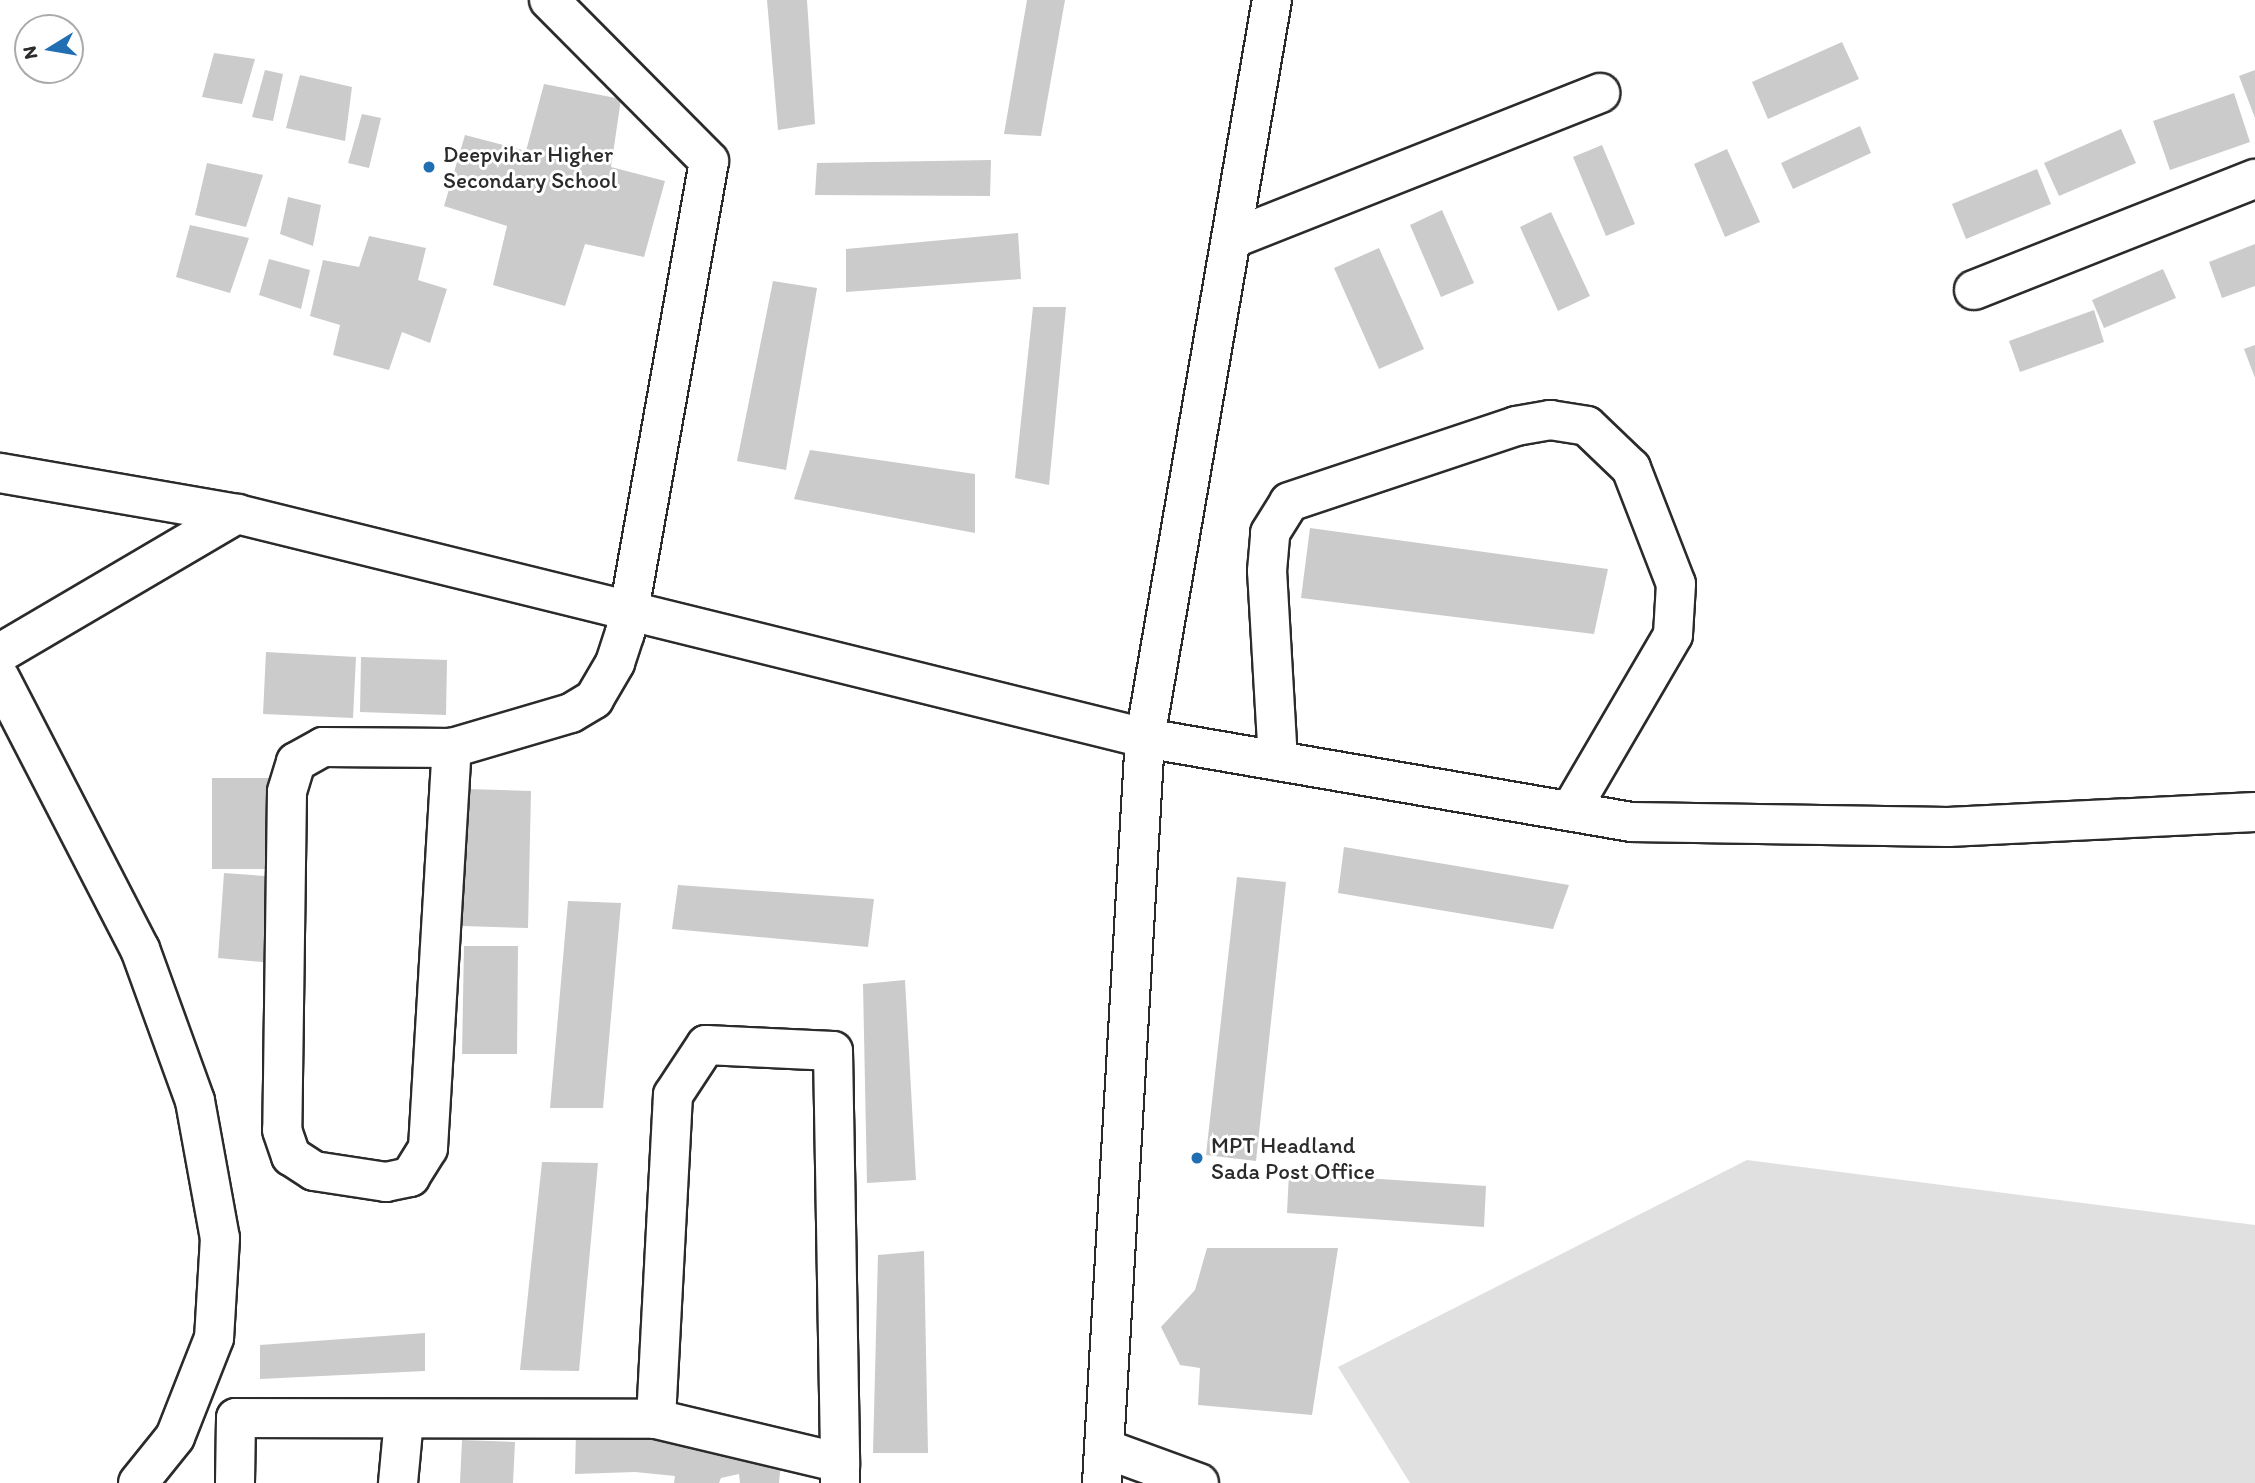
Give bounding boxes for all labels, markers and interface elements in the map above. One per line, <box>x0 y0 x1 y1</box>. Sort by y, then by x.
north arrow <box>14 14 84 84</box>
text: N <box>17 44 42 61</box>
place label: Deepvihar Higher Secondary School <box>443 140 617 194</box>
marker: Deepvihar Higher Secondary School <box>421 159 437 175</box>
place label: MPT Headland Sada Post Office <box>1211 1131 1374 1185</box>
marker: MPT Headland Sada Post Office <box>1189 1150 1205 1166</box>

